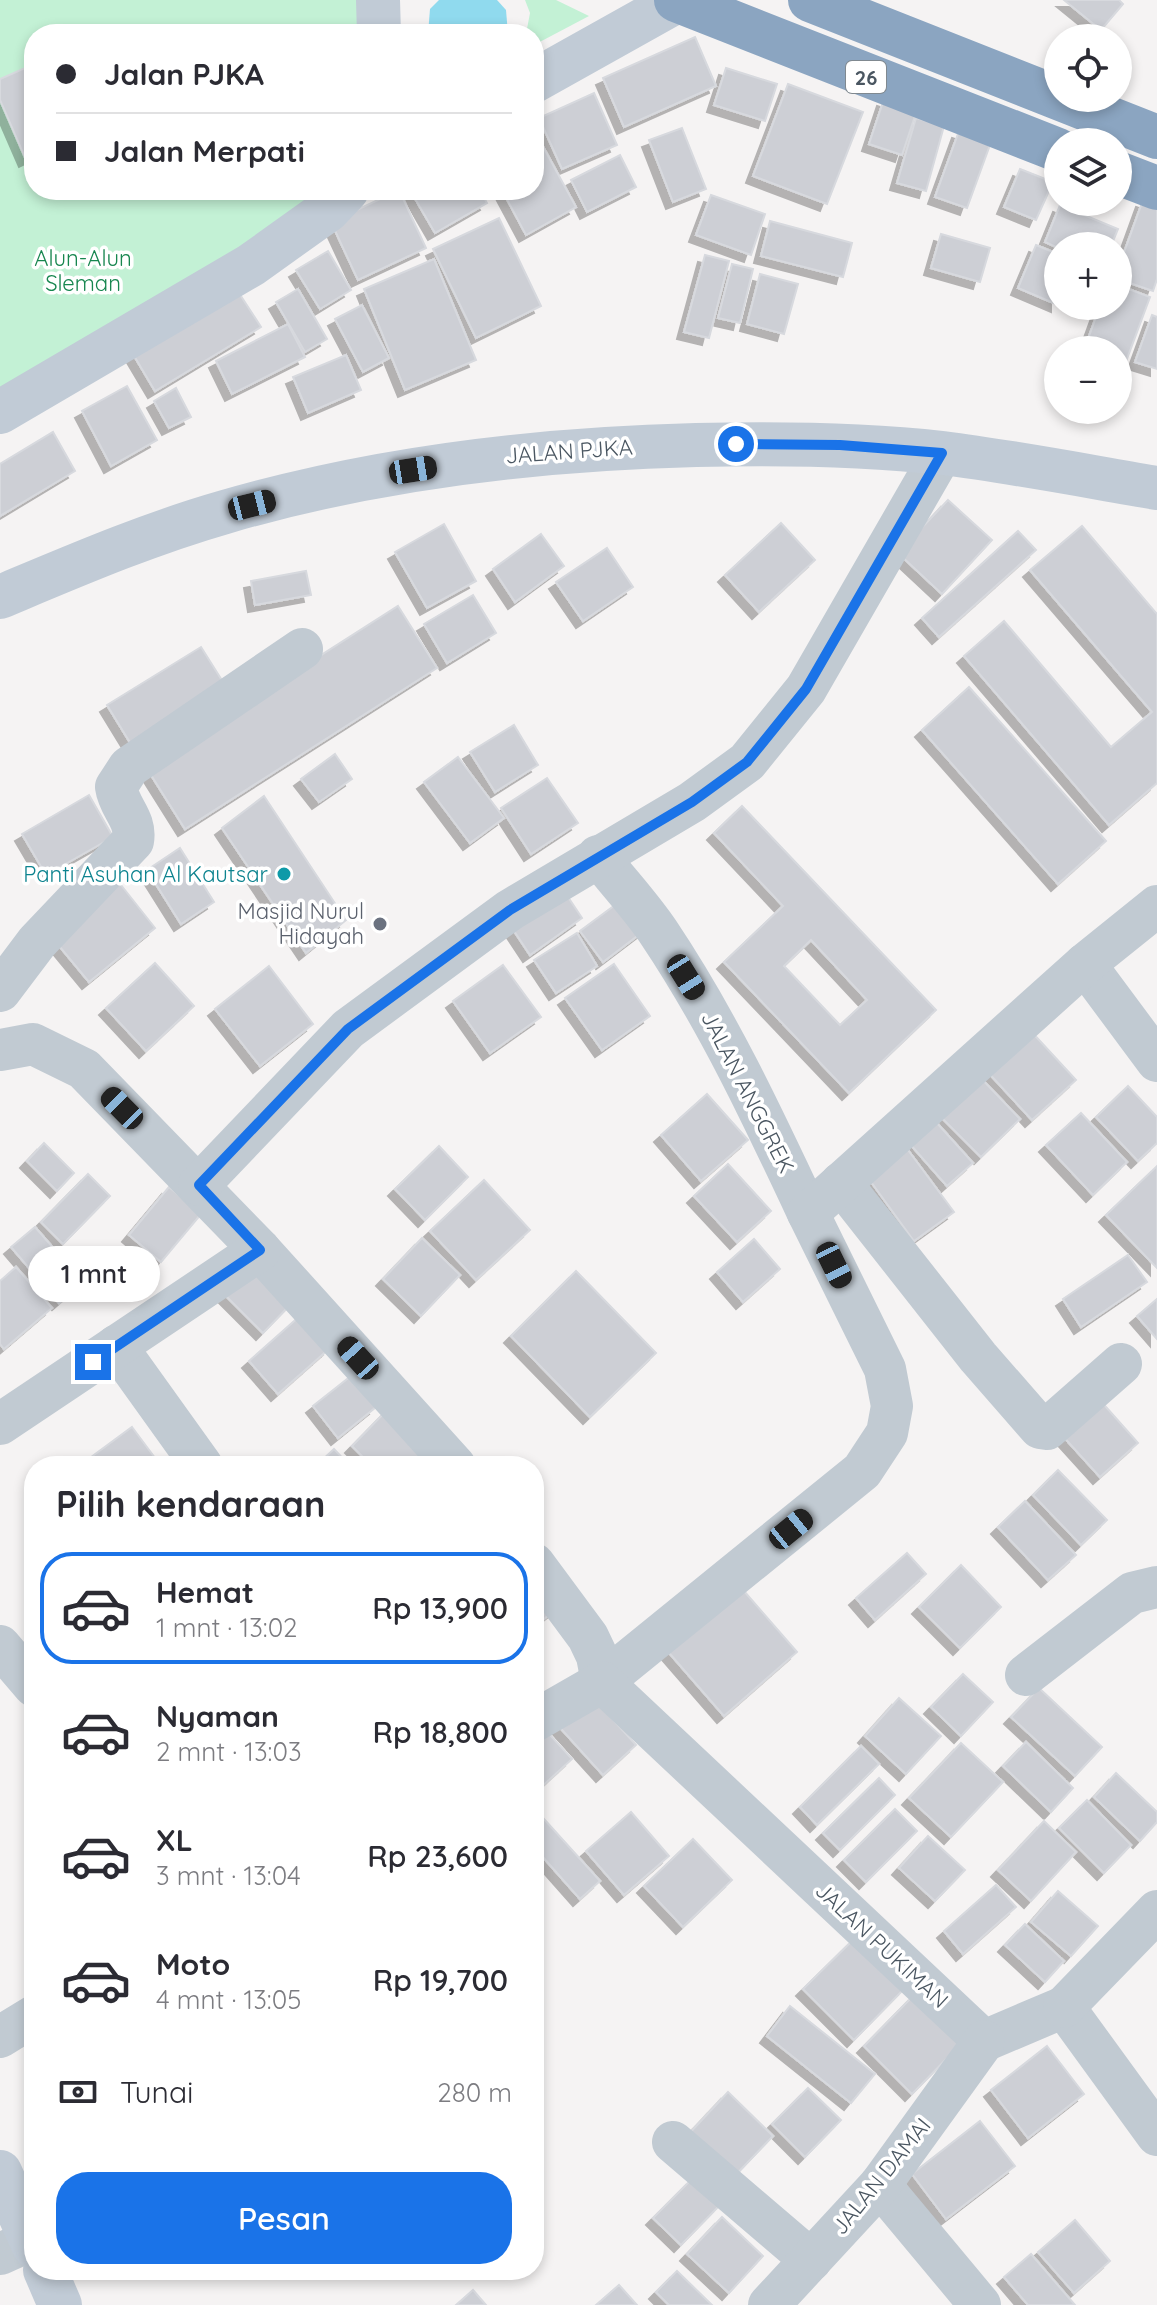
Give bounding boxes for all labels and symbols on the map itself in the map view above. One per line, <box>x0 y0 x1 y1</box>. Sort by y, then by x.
road number: 26 <box>846 61 886 93</box>
park label: Alun-Alun Sleman <box>34 244 132 297</box>
route start <box>718 426 754 462</box>
street label: JALAN PJKA <box>504 433 634 469</box>
car <box>387 454 439 486</box>
car <box>226 488 278 522</box>
place label: Panti Asuhan Al Kautsar <box>23 860 269 888</box>
marker: Panti Asuhan Al Kautsar <box>275 865 293 883</box>
place label: Masjid Nurul Hidayah <box>238 897 364 950</box>
marker: Masjid Nurul Hidayah <box>371 915 389 933</box>
car <box>663 950 709 1004</box>
street label: JALAN ANGGREK <box>695 1007 801 1177</box>
car <box>97 1083 147 1133</box>
car <box>813 1238 855 1292</box>
callout: 1 mnt <box>27 1246 159 1302</box>
car <box>333 1332 383 1384</box>
route end <box>75 1344 111 1380</box>
car <box>765 1505 817 1553</box>
street label: JALAN PUKIMAN <box>810 1876 954 2014</box>
street label: JALAN DAMAI <box>825 2112 937 2240</box>

